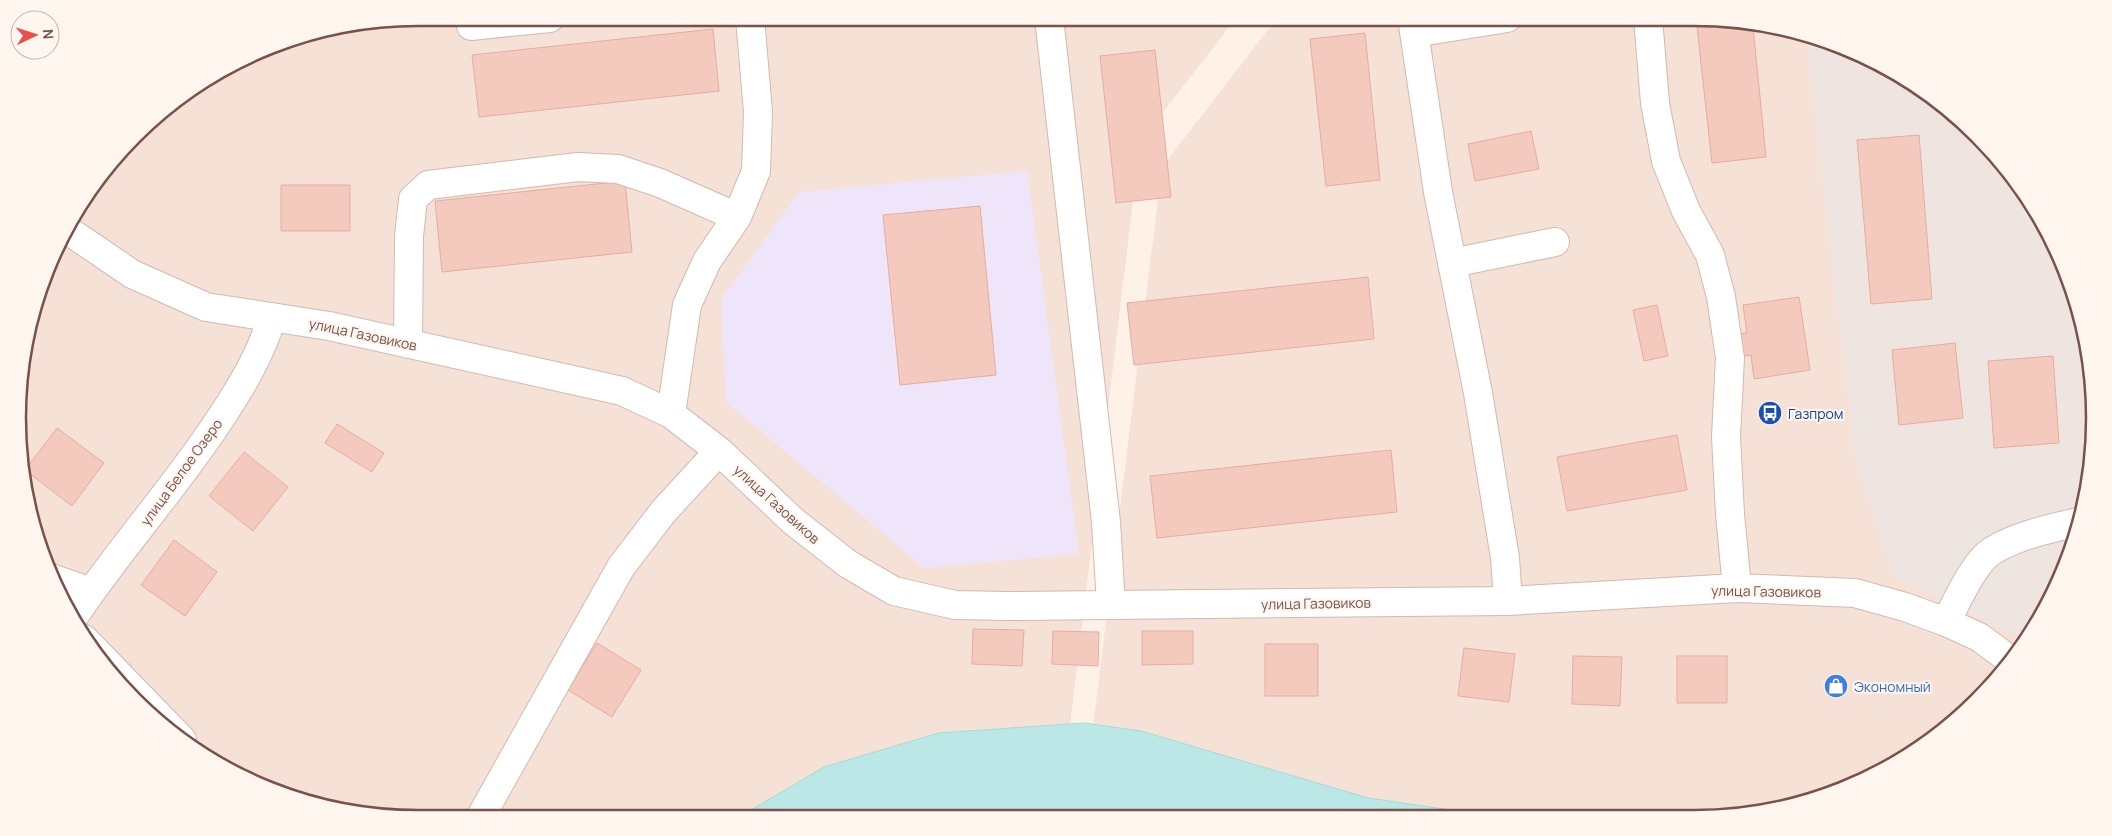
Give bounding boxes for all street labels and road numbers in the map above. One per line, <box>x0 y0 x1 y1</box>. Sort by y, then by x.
street label: улица Газовиков <box>307 313 419 355</box>
street label: улица Белое Озеро <box>136 415 226 529</box>
street label: улица Газовиков <box>730 460 825 548</box>
street label: улица Газовиков <box>1711 581 1822 601</box>
street label: улица Газовиков <box>1261 593 1372 613</box>

